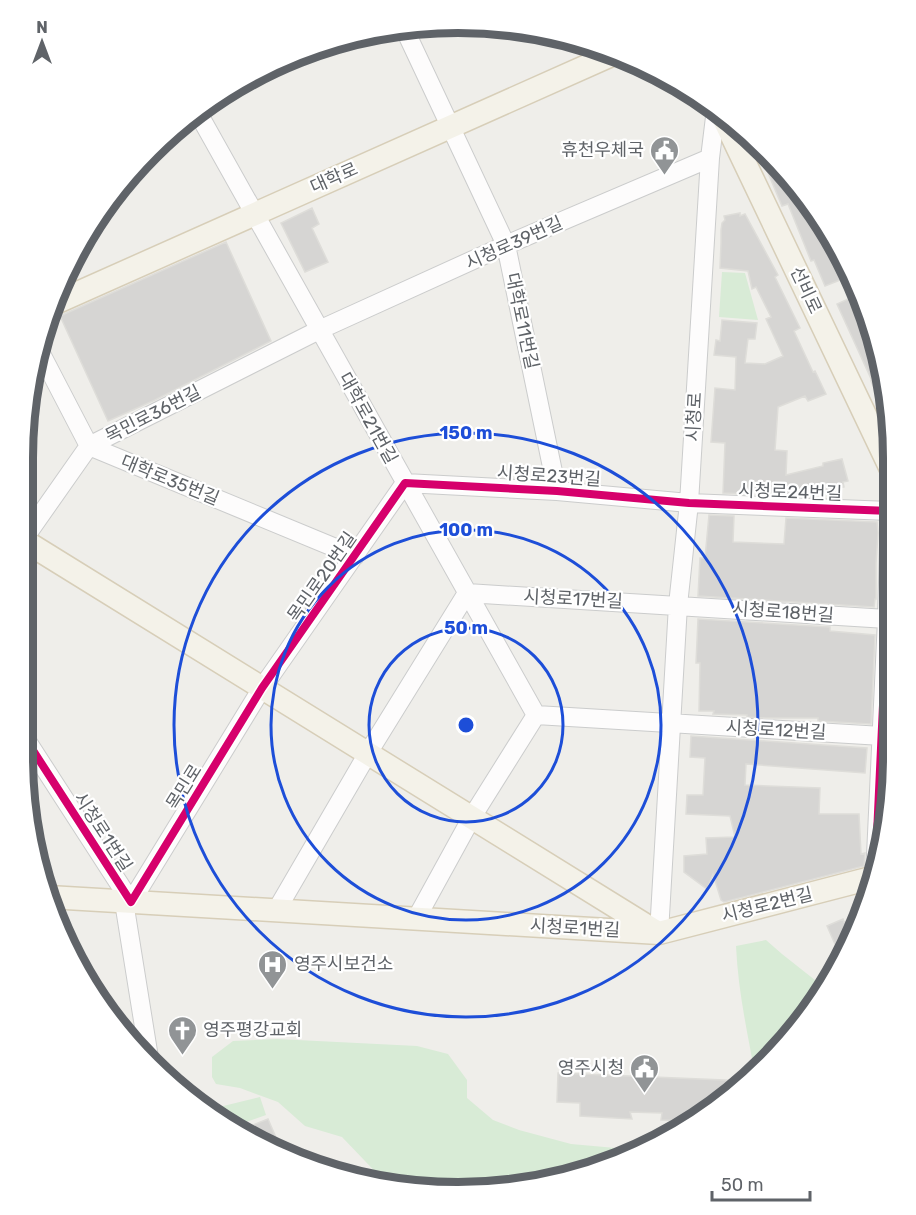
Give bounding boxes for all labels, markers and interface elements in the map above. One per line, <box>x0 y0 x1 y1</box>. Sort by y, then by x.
north arrow <box>12 12 72 72</box>
text: N <box>36 18 48 37</box>
public building icon: 휴천우체국 <box>649 134 681 176</box>
place label: 휴천우체국 <box>561 139 644 161</box>
street label: 대학로 <box>307 158 361 198</box>
street label: 시청로39번길 <box>462 212 566 274</box>
street label: 선비로 <box>786 263 826 317</box>
street label: 대학로11번길 <box>501 271 543 371</box>
street label: 대학로21번길 <box>334 368 402 468</box>
street label: 목민로36번길 <box>101 380 205 448</box>
street label: 시청로 <box>682 392 706 442</box>
text: 150 m <box>439 422 493 444</box>
street label: 대학로35번길 <box>118 450 222 510</box>
street label: 시청로23번길 <box>496 461 602 491</box>
street label: 시청로24번길 <box>737 479 843 505</box>
text: 100 m <box>439 519 493 541</box>
street label: 목민로20번길 <box>283 528 361 626</box>
street label: 시청로17번길 <box>523 585 623 613</box>
street label: 시청로18번길 <box>731 597 835 627</box>
text: 50 m <box>444 617 488 639</box>
centre of rings <box>456 715 476 735</box>
street label: 시청로12번길 <box>725 716 827 744</box>
street label: 목민로 <box>162 760 206 814</box>
street label: 시청로1번길 <box>69 788 137 876</box>
street label: 시청로2번길 <box>719 883 815 927</box>
street label: 시청로1번길 <box>529 915 621 941</box>
hospital icon: 영주시보건소 <box>257 948 289 990</box>
place label: 영주시보건소 <box>294 953 393 975</box>
church icon: 영주평강교회 <box>166 1014 198 1056</box>
place label: 영주평강교회 <box>203 1019 302 1041</box>
public building icon: 영주시청 <box>629 1052 661 1094</box>
place label: 영주시청 <box>558 1057 624 1079</box>
scale bar <box>712 1164 810 1202</box>
text: 50 m <box>721 1174 764 1196</box>

